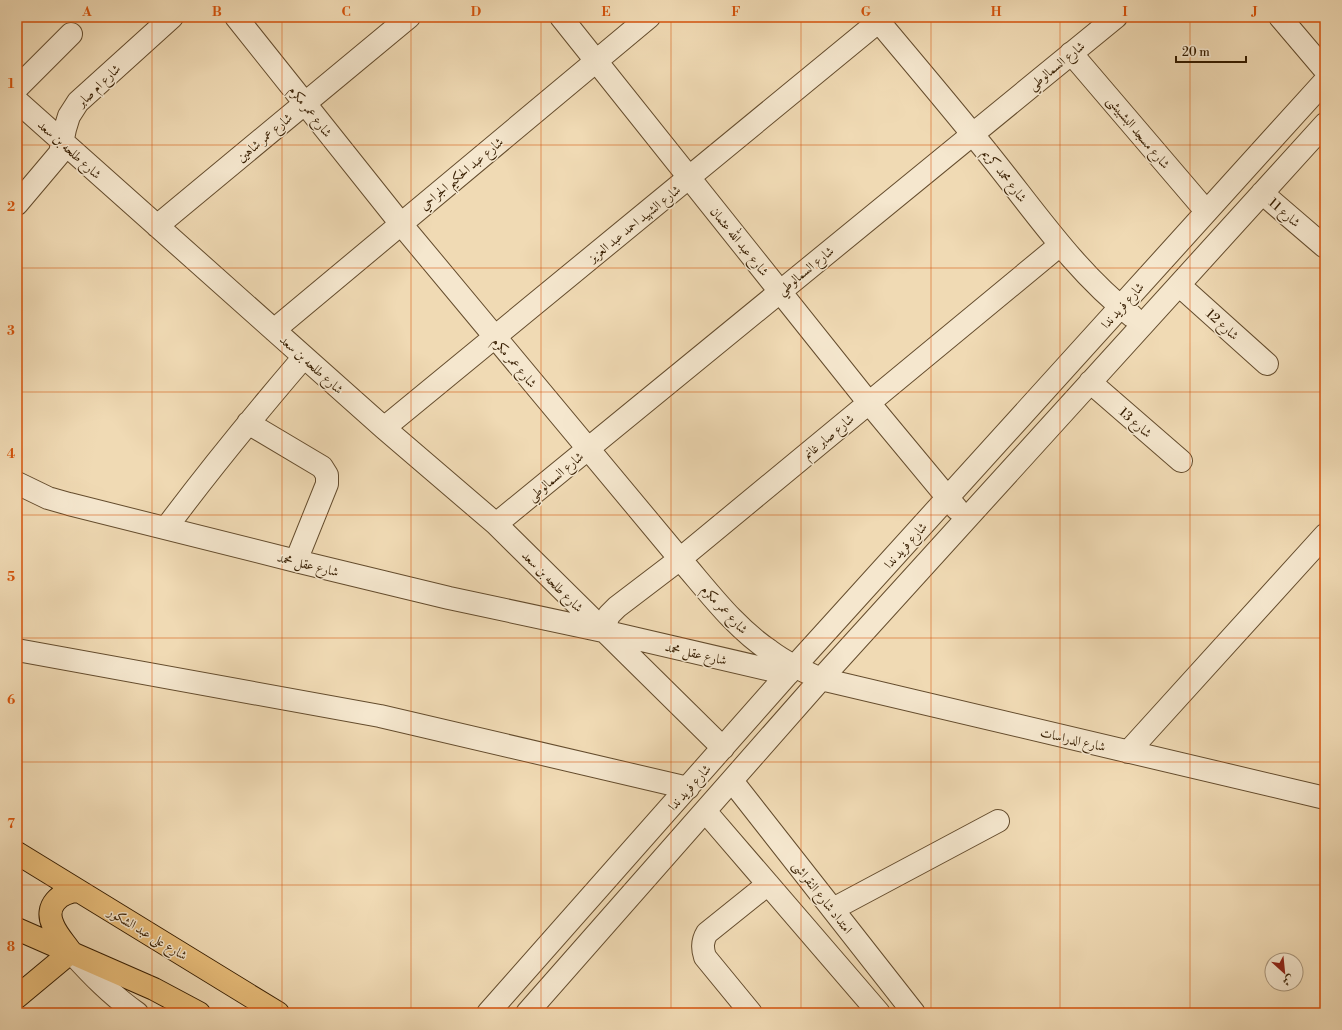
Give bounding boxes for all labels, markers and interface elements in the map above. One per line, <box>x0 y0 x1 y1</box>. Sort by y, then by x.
text: A <box>81 4 92 20</box>
text: B <box>212 4 222 20</box>
text: C <box>341 4 351 20</box>
text: D <box>471 4 481 20</box>
text: E <box>601 4 611 20</box>
text: F <box>731 4 741 20</box>
text: G <box>861 4 872 20</box>
text: H <box>991 4 1002 20</box>
text: I <box>1122 4 1128 20</box>
text: J <box>1250 4 1258 20</box>
street label: شارع السمالوطي <box>1025 38 1091 97</box>
scale bar <box>1176 38 1246 64</box>
text: 20 m <box>1182 45 1210 60</box>
street label: شارع ام صابر <box>72 61 126 114</box>
text: 1 <box>8 76 15 92</box>
street label: شارع عمر مكرم <box>283 83 335 142</box>
street label: شارع مسجد البشبيشى <box>1101 93 1173 174</box>
street label: شارع عمر شاهين <box>234 110 298 168</box>
street label: شارع طلحه بن سعد <box>32 117 105 185</box>
street label: شارع عبد الحكيم الجراحي <box>416 134 510 217</box>
street label: شارع محمد كريم <box>976 146 1030 207</box>
street label: شارع الشهيد احمد عبد العزيز <box>584 182 686 269</box>
street label: شارع 11 <box>1263 195 1304 233</box>
text: 2 <box>7 199 15 215</box>
street label: شارع عبد الله عثمان <box>704 202 774 281</box>
street label: شارع السمالوطي <box>774 243 840 302</box>
street label: شارع فريد ندا <box>1098 279 1150 334</box>
street label: شارع 12 <box>1201 306 1242 346</box>
text: 3 <box>7 323 15 339</box>
street label: شارع طلحه بن سعد <box>274 332 347 400</box>
street label: شارع عمر مكرم <box>486 334 540 393</box>
street label: شارع 13 <box>1114 404 1155 444</box>
street label: شارع صابر غانم <box>800 411 859 465</box>
text: 4 <box>7 446 16 462</box>
street label: شارع السمالوطي <box>524 449 590 508</box>
street label: شارع فريد ندا <box>881 519 933 574</box>
street label: شارع طلحه بن سعد <box>516 548 586 618</box>
street label: شارع عقل محمد <box>275 550 340 583</box>
text: 5 <box>7 569 15 585</box>
street label: شارع عمر مكرم <box>695 582 751 640</box>
street label: شارع عقل محمد <box>663 639 728 672</box>
text: 6 <box>7 692 15 708</box>
street label: شارع الدراسات <box>1038 725 1107 758</box>
street label: شارع فريد ندا <box>665 761 717 816</box>
text: 7 <box>7 816 15 832</box>
street label: امتداد شارع النقراشى <box>786 858 856 939</box>
street label: شارع على عبد الشكور <box>102 903 190 966</box>
text: 8 <box>7 939 15 955</box>
north arrow <box>1264 952 1304 992</box>
text: ش <box>1280 971 1296 989</box>

